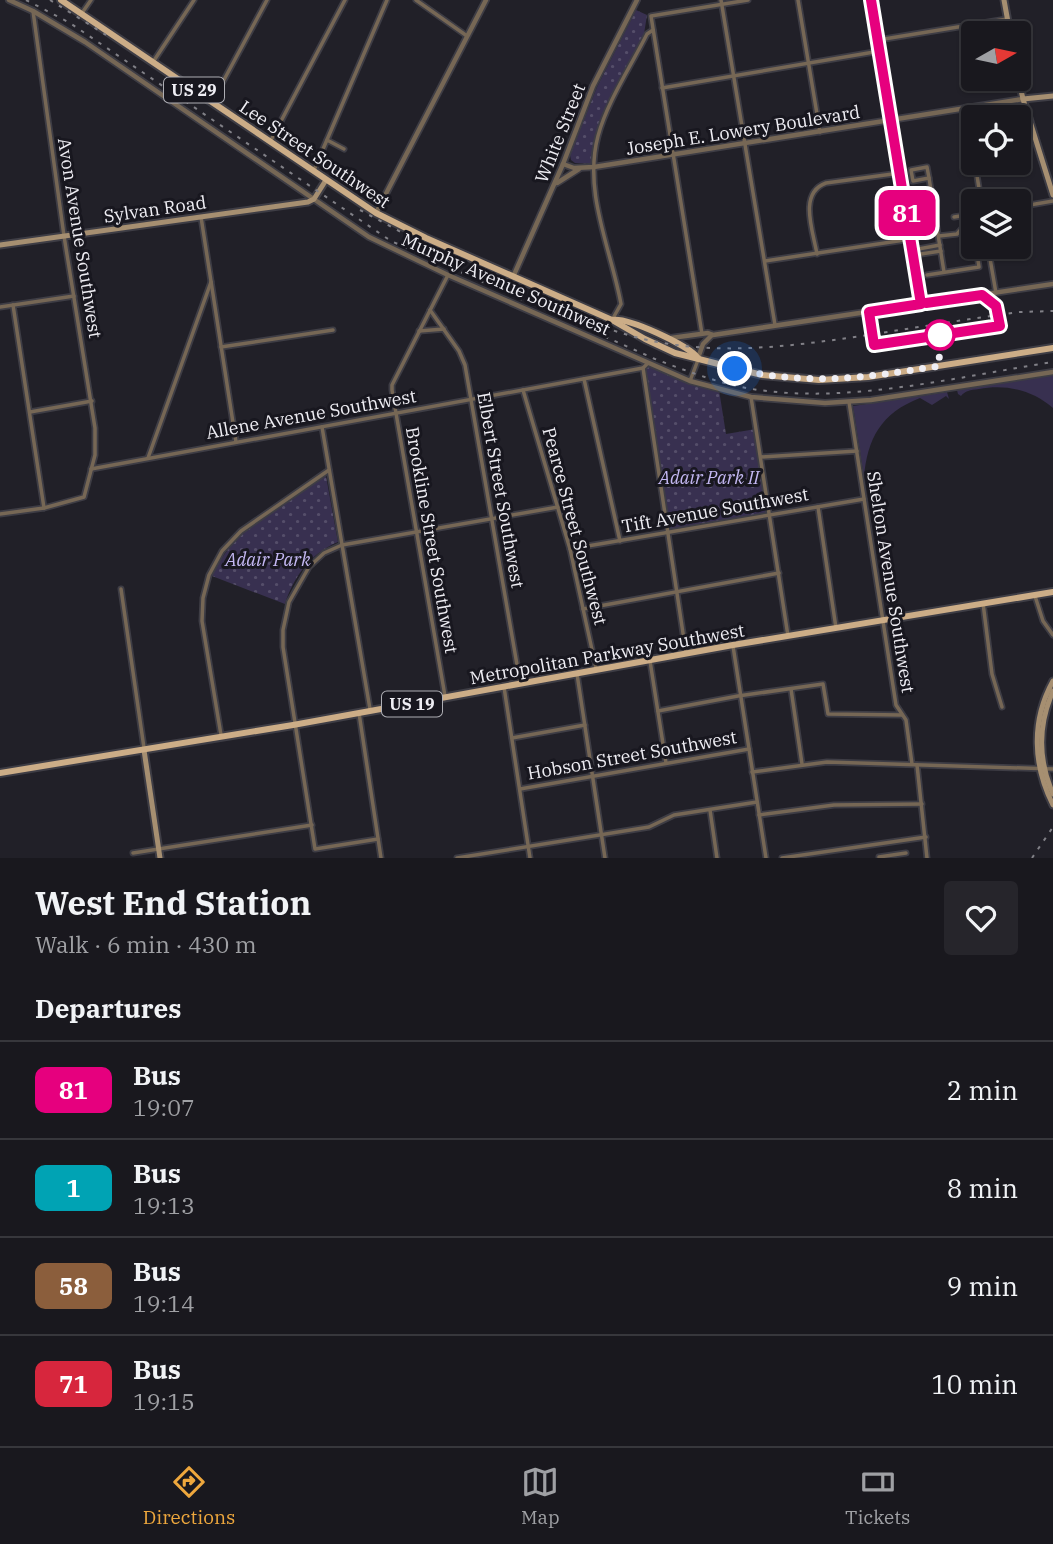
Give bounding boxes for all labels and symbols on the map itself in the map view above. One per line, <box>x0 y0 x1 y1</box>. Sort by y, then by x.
north arrow <box>961 21 1031 91</box>
road number: US 29 <box>164 78 224 102</box>
street label: White Street <box>530 80 590 186</box>
street label: Lee Street Southwest <box>235 95 395 213</box>
street label: Joseph E. Lowery Boulevard <box>624 100 862 160</box>
street label: Avon Avenue Southwest <box>53 136 107 340</box>
street label: Sylvan Road <box>102 190 208 228</box>
line badge: 81 <box>876 190 939 236</box>
street label: Murphy Avenue Southwest <box>398 228 614 340</box>
unlabelled marker <box>925 320 955 350</box>
your location <box>717 351 752 386</box>
street label: Allene Avenue Southwest <box>204 384 418 444</box>
street label: Elbert Street Southwest <box>472 390 530 590</box>
street label: Pearce Street Southwest <box>537 424 613 628</box>
street label: Brookline Street Southwest <box>401 425 463 655</box>
park label: Adair Park II <box>658 466 761 489</box>
street label: Shelton Avenue Southwest <box>862 469 920 695</box>
street label: Tift Avenue Southwest <box>620 482 810 538</box>
park label: Adair Park <box>224 548 311 571</box>
street label: Metropolitan Parkway Southwest <box>468 618 746 690</box>
road number: US 19 <box>382 692 442 716</box>
street label: Hobson Street Southwest <box>525 725 739 785</box>

